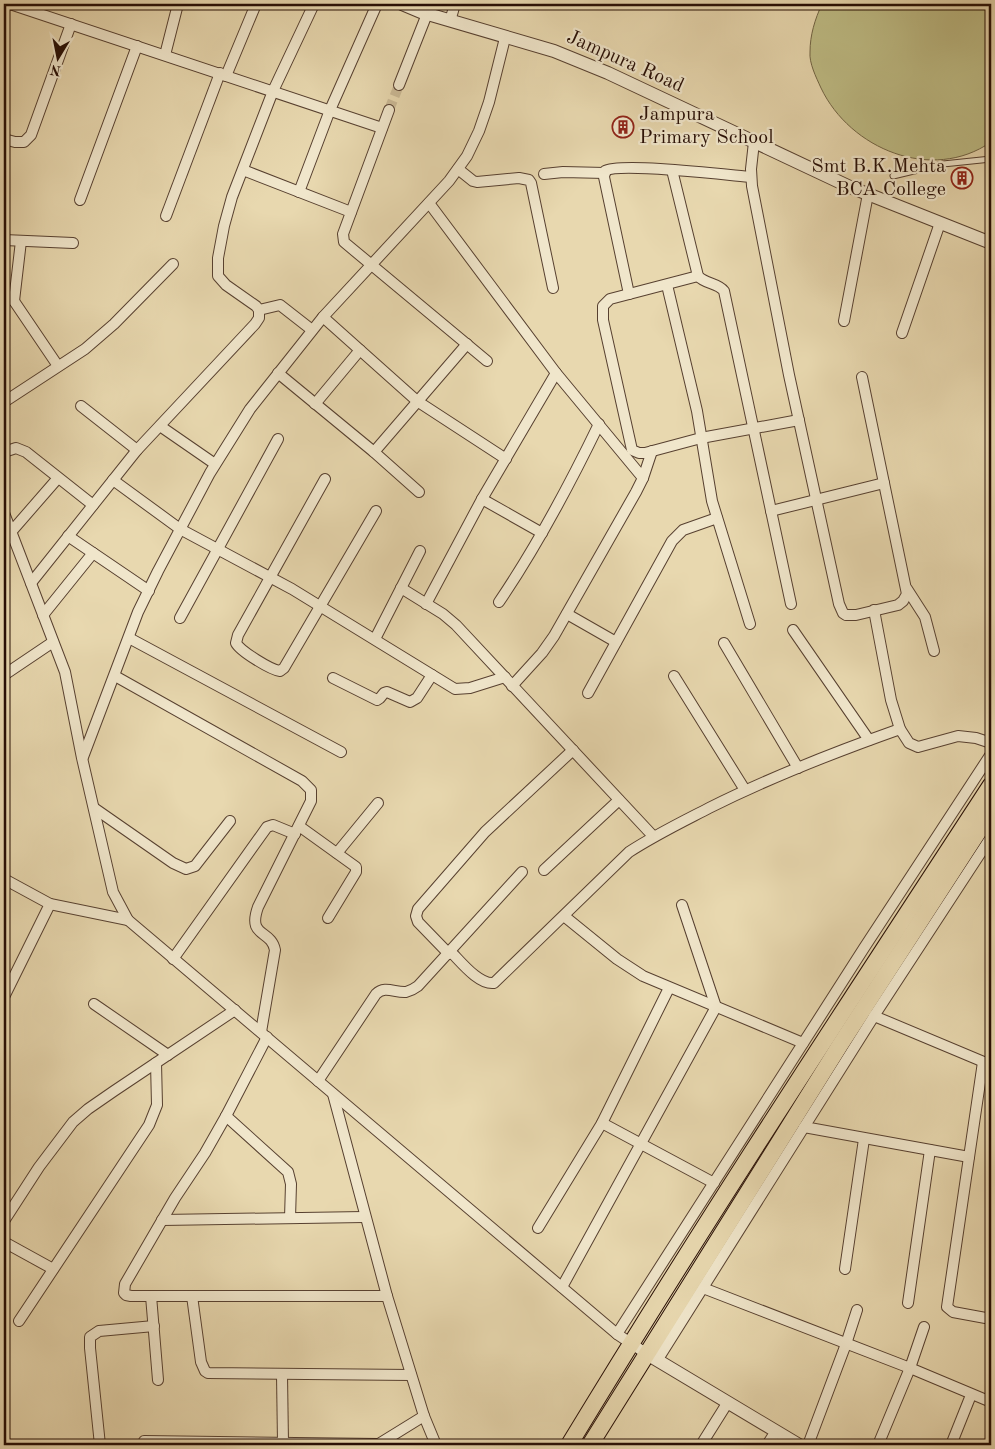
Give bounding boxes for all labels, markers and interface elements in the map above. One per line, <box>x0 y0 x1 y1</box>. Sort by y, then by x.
street label: Jampura Road <box>563 27 687 97</box>
north arrow <box>32 32 82 82</box>
text: N <box>49 62 62 78</box>
place label: Jampura Primary School <box>639 105 774 148</box>
building icon: Jampura Primary School <box>611 115 635 139</box>
place label: Smt B.K.Mehta BCA College <box>811 157 946 200</box>
building icon: Smt B.K.Mehta BCA College <box>950 166 974 190</box>

